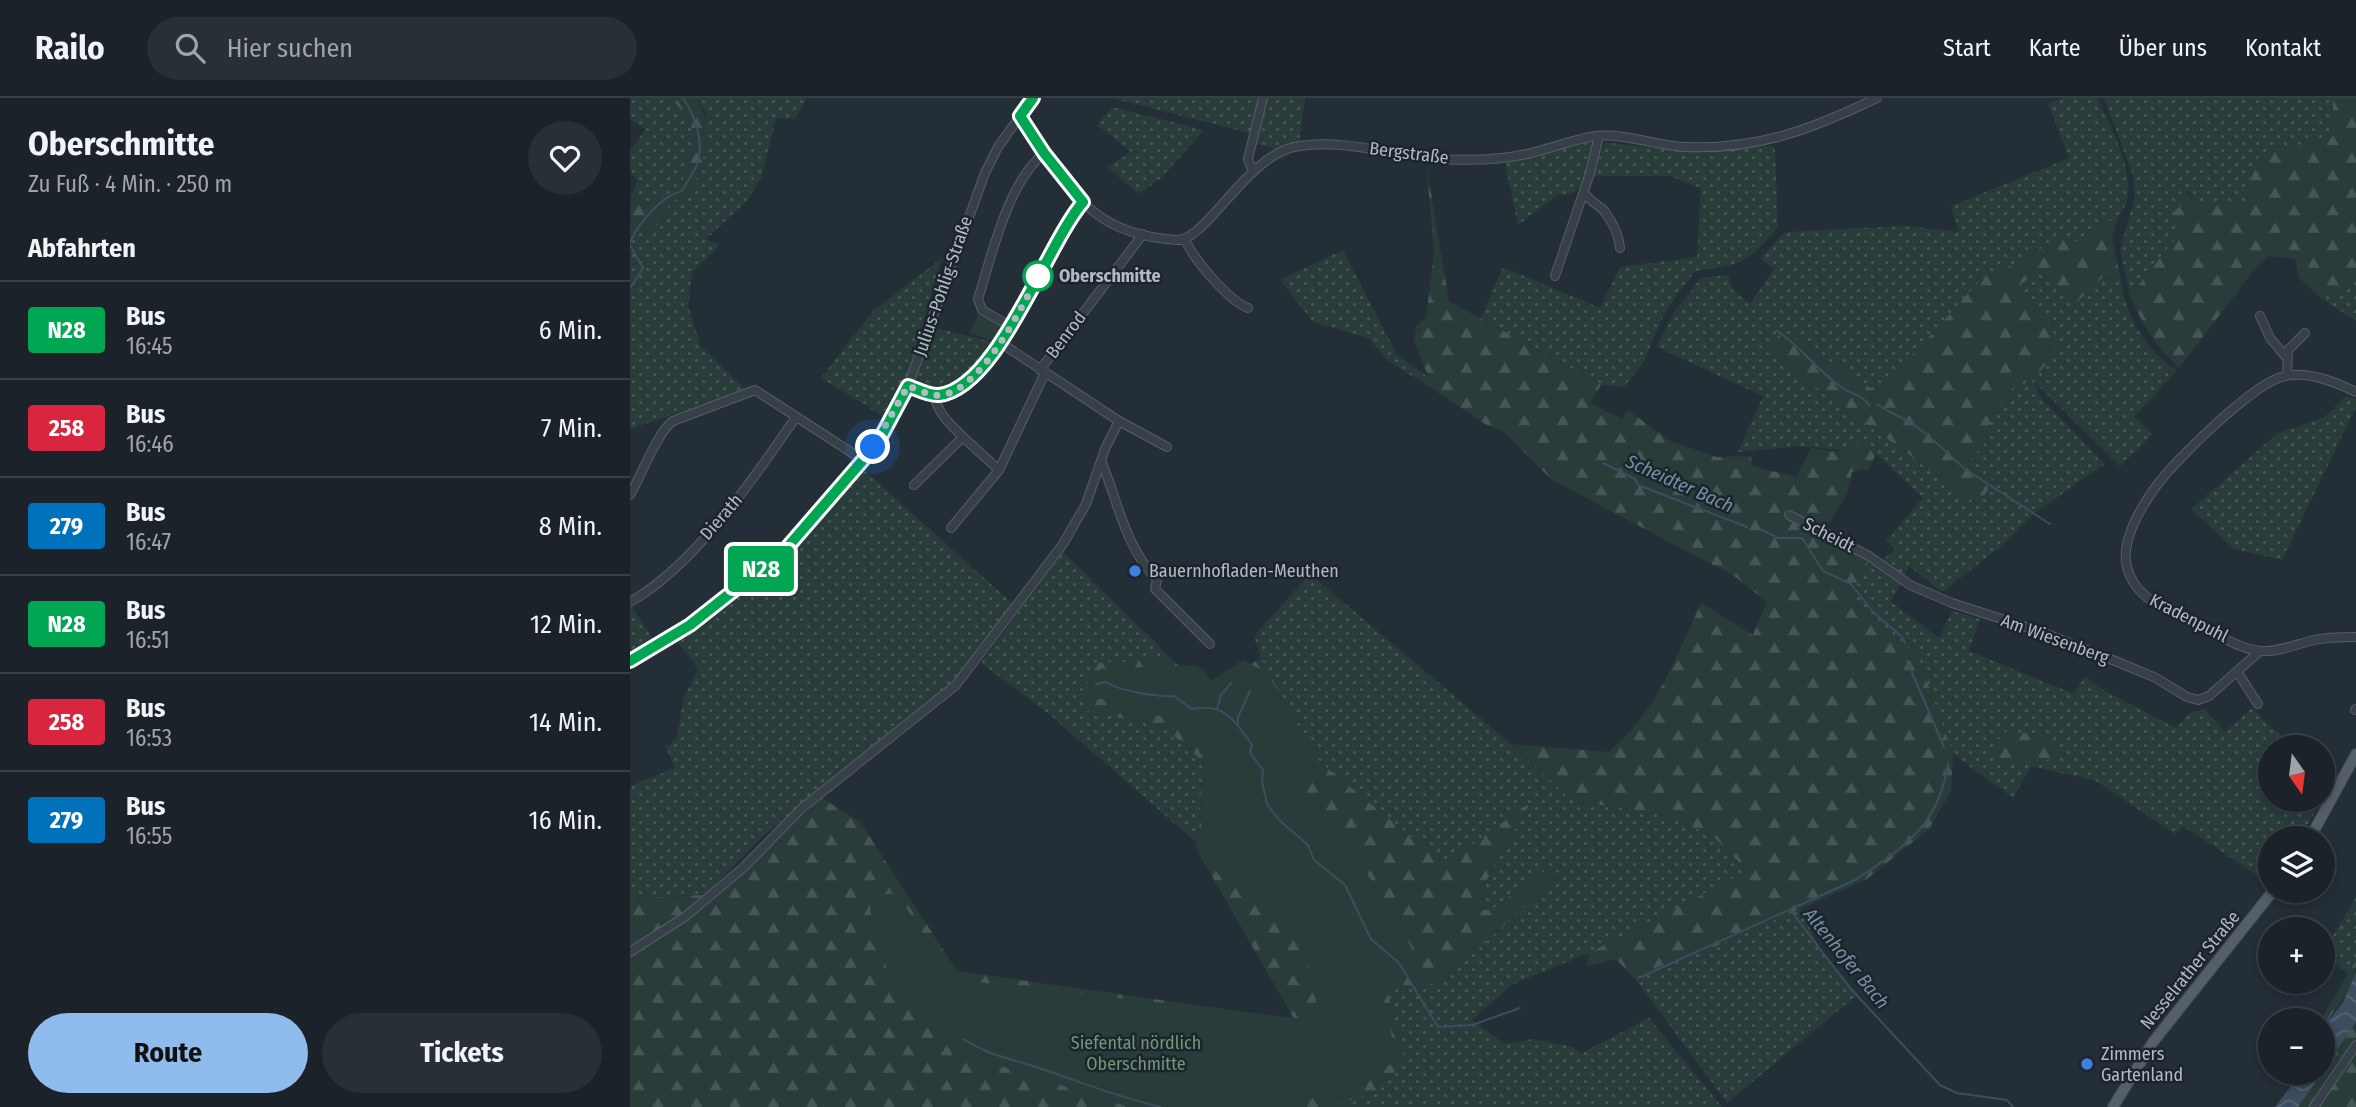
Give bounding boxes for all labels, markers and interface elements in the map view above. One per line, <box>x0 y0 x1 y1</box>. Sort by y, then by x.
search box <box>147 17 637 80</box>
text: Railo <box>35 28 105 68</box>
icon: search <box>171 29 209 67</box>
text: Hier suchen <box>227 33 353 64</box>
text: Start <box>1943 34 1991 62</box>
text: Karte <box>2029 34 2081 62</box>
text: Über uns <box>2119 34 2207 62</box>
text: Kontakt <box>2245 34 2321 62</box>
button: heart <box>528 121 602 195</box>
text: Oberschmitte <box>28 124 214 164</box>
street label: Bergstraße <box>1368 137 1450 169</box>
text: Zu Fuß · 4 Min. · 250 m <box>28 170 232 198</box>
street label: Julius-Pohlig-Straße <box>909 213 977 359</box>
text: Abfahrten <box>28 233 136 264</box>
marker: Oberschmitte <box>1023 261 1053 291</box>
place label: Oberschmitte <box>1059 265 1161 287</box>
text: Bus <box>126 301 165 332</box>
street label: Benrod <box>1041 307 1091 363</box>
text: 6 Min. <box>539 315 602 346</box>
text: N28 <box>47 316 86 344</box>
text: 16:45 <box>126 332 173 360</box>
text: Bus <box>126 399 165 430</box>
text: 7 Min. <box>541 413 602 444</box>
text: 258 <box>49 414 84 442</box>
your location <box>855 429 890 464</box>
text: 16:46 <box>126 430 174 458</box>
water label: Scheidter Bach <box>1622 449 1737 517</box>
street label: Dierath <box>695 489 747 545</box>
text: Bus <box>126 497 165 528</box>
text: 8 Min. <box>539 511 602 542</box>
text: 279 <box>50 512 83 540</box>
street label: Scheidt <box>1799 513 1859 557</box>
text: 16:47 <box>126 528 171 556</box>
line badge: N28 <box>721 546 801 592</box>
text: N28 <box>742 555 780 583</box>
place label: Bauernhofladen-Meuthen <box>1149 560 1339 582</box>
marker: Bauernhofladen-Meuthen <box>1127 563 1143 579</box>
street label: Kradenpuhl <box>2146 589 2232 647</box>
text: Bus <box>126 595 165 626</box>
text: 12 Min. <box>530 609 602 640</box>
street label: Am Wiesenberg <box>1998 609 2113 669</box>
text: N28 <box>47 610 86 638</box>
text: 16:51 <box>126 626 170 654</box>
text: Bus <box>126 693 165 724</box>
text: 14 Min. <box>529 707 602 738</box>
text: 258 <box>49 708 84 736</box>
text: 16:53 <box>126 724 172 752</box>
north arrow <box>2258 735 2334 812</box>
map controls <box>2258 735 2335 1085</box>
text: Bus <box>126 791 165 822</box>
text: 16 Min. <box>529 805 602 836</box>
text: 279 <box>50 806 83 834</box>
text: 16:55 <box>126 822 172 850</box>
button: layers <box>2258 826 2335 903</box>
water label: Altenhofer Bach <box>1798 902 1894 1013</box>
street label: Nesselrather Straße <box>2136 906 2245 1034</box>
button: + <box>2258 917 2335 994</box>
button: − <box>2258 1008 2335 1085</box>
button: Route <box>28 1013 308 1093</box>
button: Tickets <box>322 1013 602 1093</box>
park label: Siefental nördlich Oberschmitte <box>1071 1032 1201 1075</box>
place label: Zimmers Gartenland <box>2101 1043 2183 1086</box>
marker: Zimmers Gartenland <box>2079 1056 2095 1072</box>

